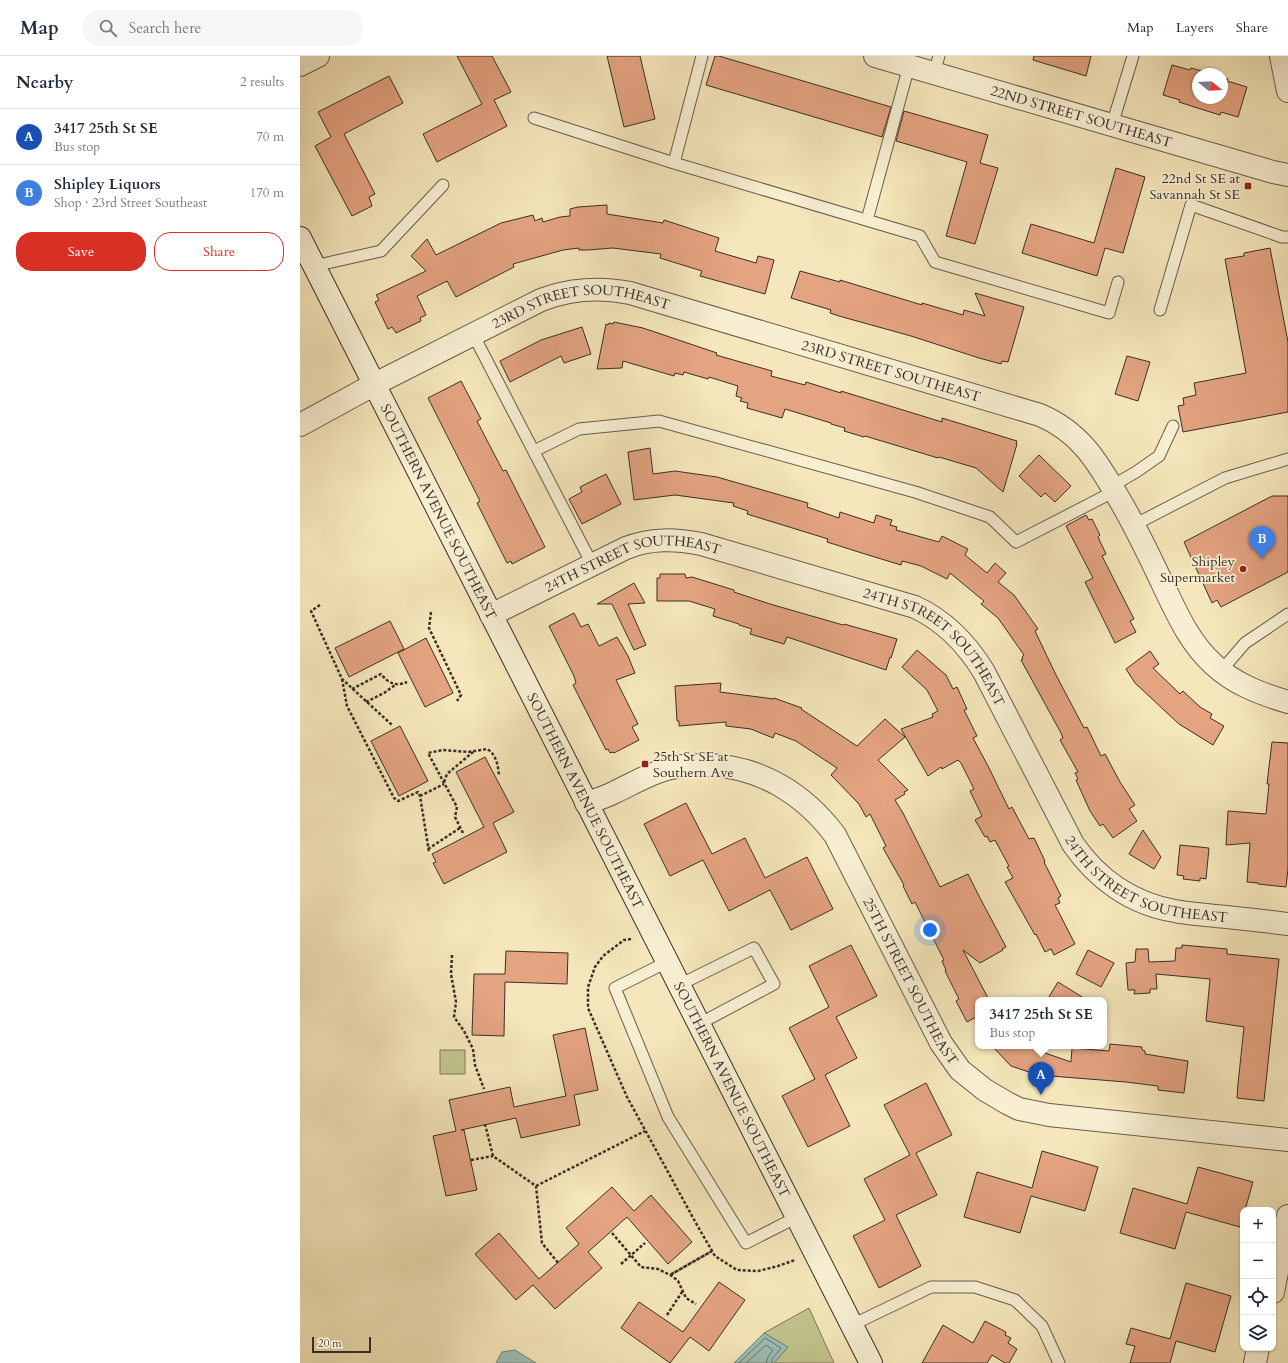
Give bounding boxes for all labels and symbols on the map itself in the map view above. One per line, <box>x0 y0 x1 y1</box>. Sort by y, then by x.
north arrow <box>1192 68 1228 104</box>
street label: 22ND STREET SOUTHEAST <box>988 81 1174 152</box>
place label: 22nd St SE at Savannah St SE <box>1150 169 1241 204</box>
marker: 22nd St SE at Savannah St SE <box>1243 181 1253 191</box>
street label: 23RD STREET SOUTHEAST <box>489 281 672 333</box>
street label: 23RD STREET SOUTHEAST <box>799 336 983 407</box>
street label: SOUTHERN AVENUE SOUTHEAST <box>376 401 501 623</box>
pin: B <box>1249 526 1275 559</box>
street label: 24TH STREET SOUTHEAST <box>541 531 723 597</box>
place label: Shipley Supermarket <box>1160 552 1236 587</box>
marker: Shipley Supermarket <box>1238 564 1248 574</box>
street label: 24TH STREET SOUTHEAST <box>861 583 1009 710</box>
street label: SOUTHERN AVENUE SOUTHEAST <box>522 690 648 912</box>
place label: 25th St SE at Southern Ave <box>653 747 734 782</box>
marker: 25th St SE at Southern Ave <box>640 759 650 769</box>
street label: 24TH STREET SOUTHEAST <box>1060 833 1229 927</box>
street label: 25TH STREET SOUTHEAST <box>858 894 963 1069</box>
your location <box>920 920 940 940</box>
street label: SOUTHERN AVENUE SOUTHEAST <box>669 979 795 1201</box>
pin: A <box>1028 1062 1054 1095</box>
scale bar <box>312 1335 371 1354</box>

